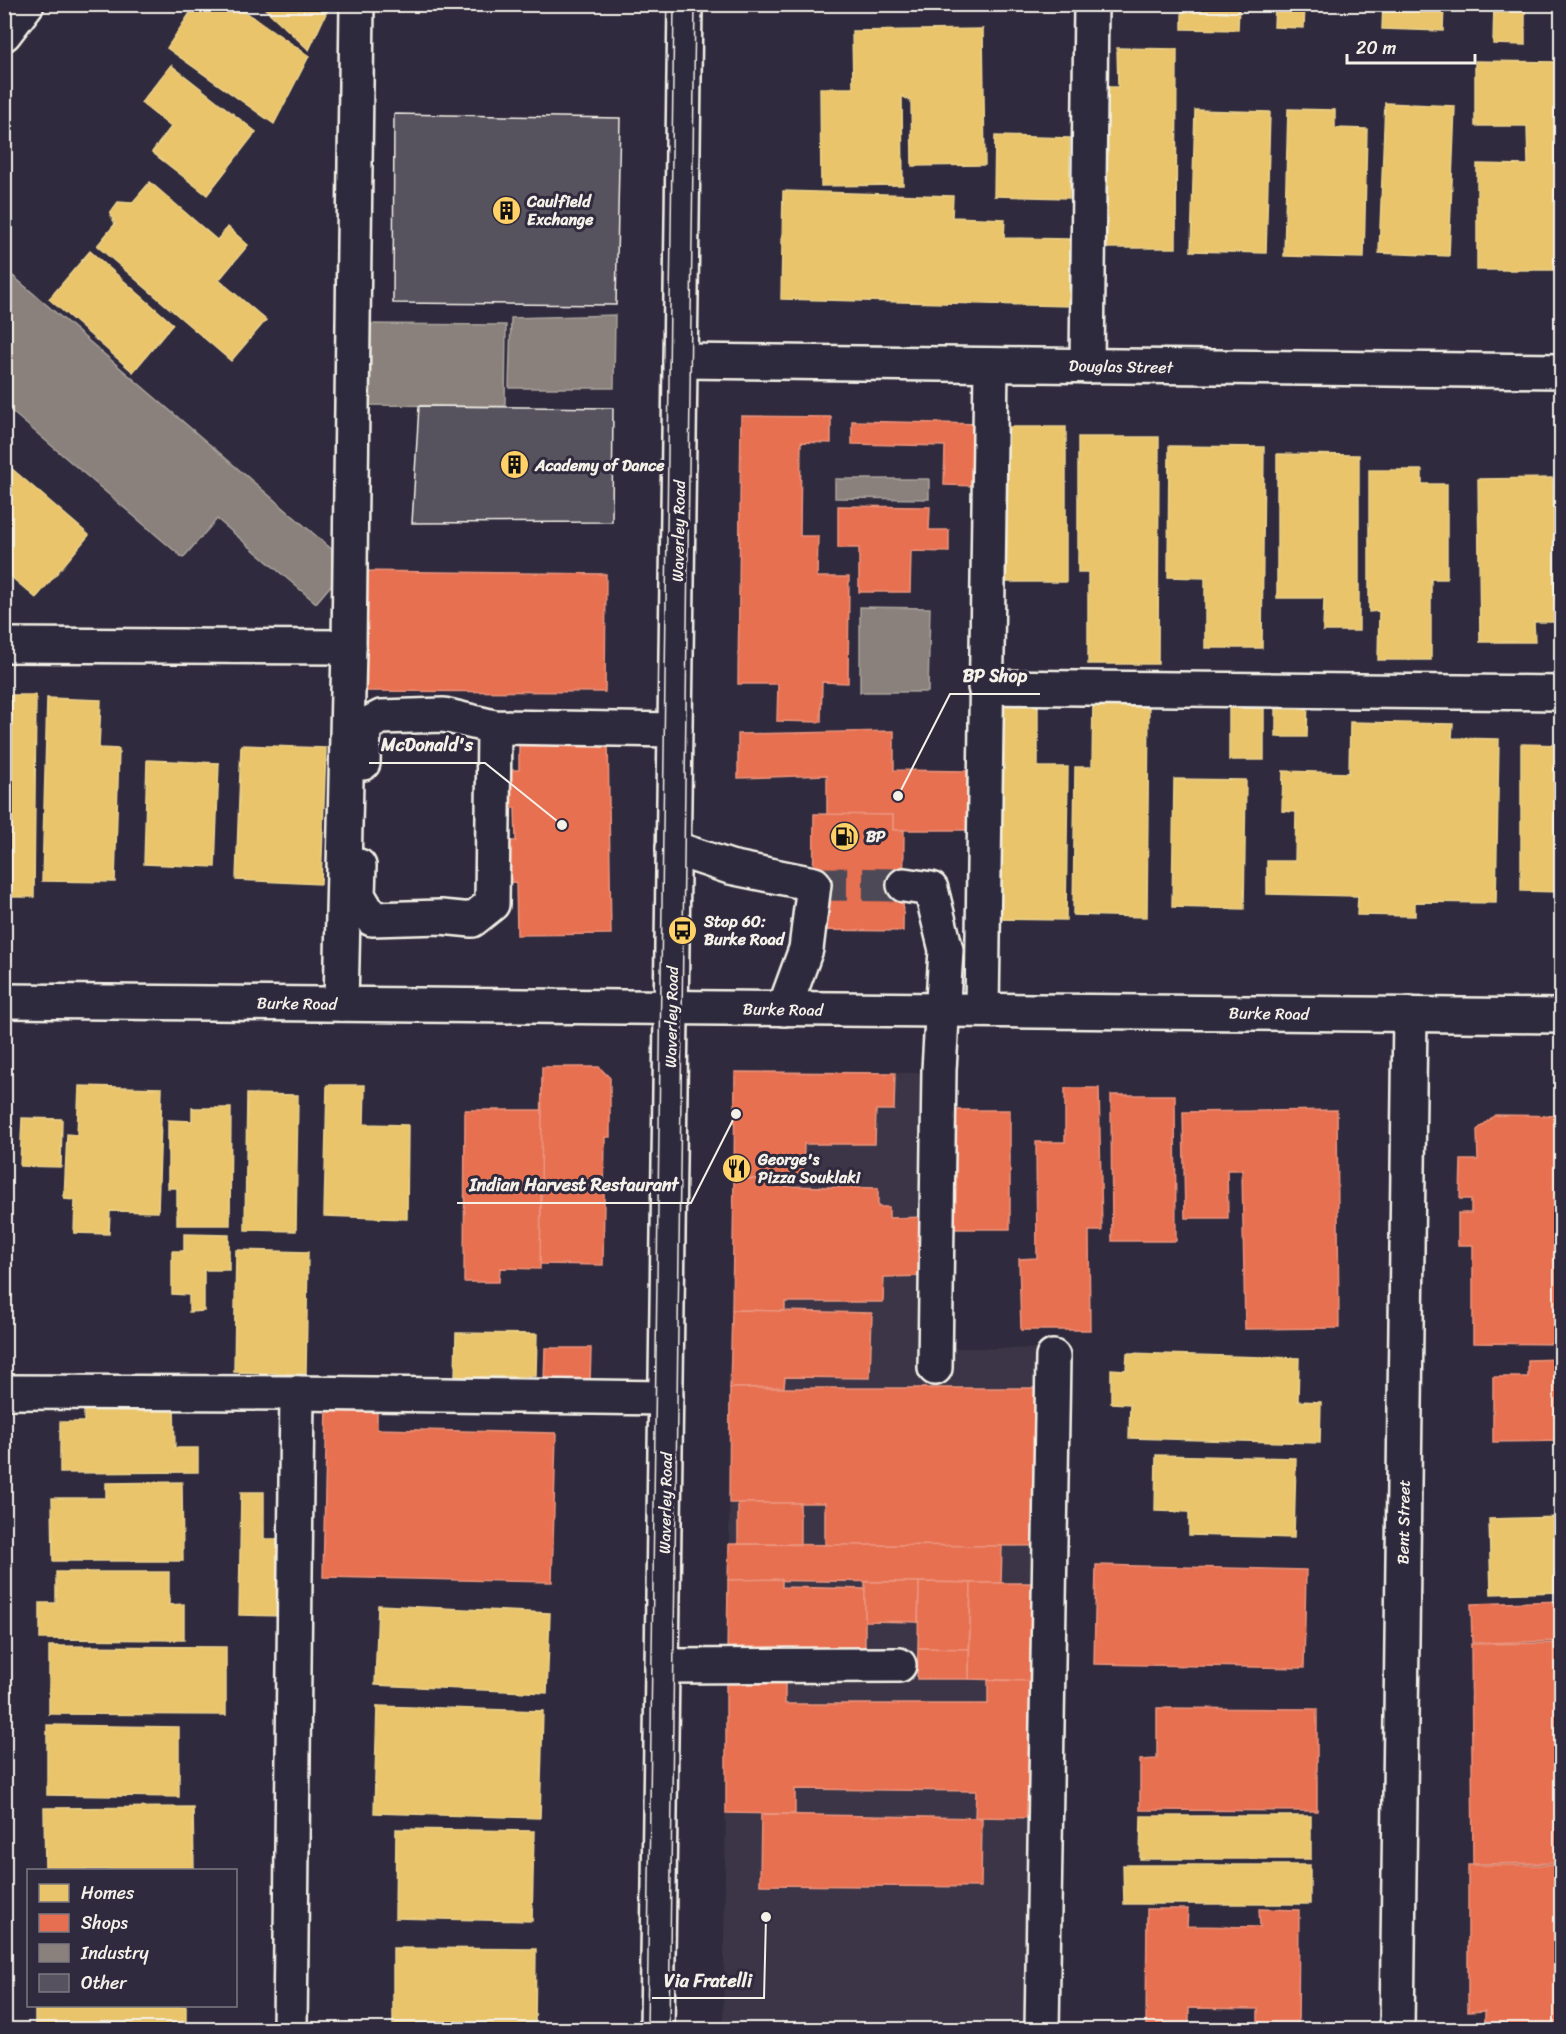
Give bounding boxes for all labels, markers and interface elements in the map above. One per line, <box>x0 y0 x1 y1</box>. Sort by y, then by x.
scale bar <box>1347 27 1474 65</box>
text: 20 m <box>1356 32 1396 64</box>
place label: Caulfield Exchange <box>526 187 594 234</box>
building icon: Caulfield Exchange <box>490 194 522 226</box>
street label: Douglas Street <box>1069 351 1174 382</box>
building icon: Academy of Dance <box>498 449 530 481</box>
place label: Academy of Dance <box>534 451 665 480</box>
street label: Waverley Road <box>663 478 694 582</box>
callout: BP Shop <box>950 658 1040 694</box>
text: BP Shop <box>963 660 1028 692</box>
callout: McDonald's <box>369 727 485 763</box>
text: McDonald's <box>380 729 474 761</box>
fuel station icon: BP <box>829 820 861 852</box>
place label: BP <box>866 822 886 851</box>
place label: Stop 60: Burke Road <box>703 907 786 954</box>
bus stop icon: Stop 60: Burke Road <box>667 914 699 946</box>
street label: Waverley Road <box>656 964 687 1068</box>
street label: Burke Road <box>257 988 339 1019</box>
street label: Burke Road <box>743 994 825 1025</box>
street label: Burke Road <box>1229 998 1311 1029</box>
place label: George's Pizza Souklaki <box>757 1145 861 1192</box>
restaurant icon: George's Pizza Souklaki <box>721 1152 753 1184</box>
callout: Indian Harvest Restaurant <box>457 1167 691 1203</box>
text: Indian Harvest Restaurant <box>468 1169 680 1201</box>
street label: Waverley Road <box>650 1450 681 1554</box>
street label: Bent Street <box>1388 1479 1419 1565</box>
legend <box>27 1869 237 2007</box>
text: Homes <box>81 1877 135 1909</box>
text: Shops <box>81 1907 128 1939</box>
text: Industry <box>80 1937 150 1969</box>
callout: Via Fratelli <box>652 1962 764 1998</box>
text: Via Fratelli <box>664 1965 753 1997</box>
text: Other <box>81 1967 128 1999</box>

